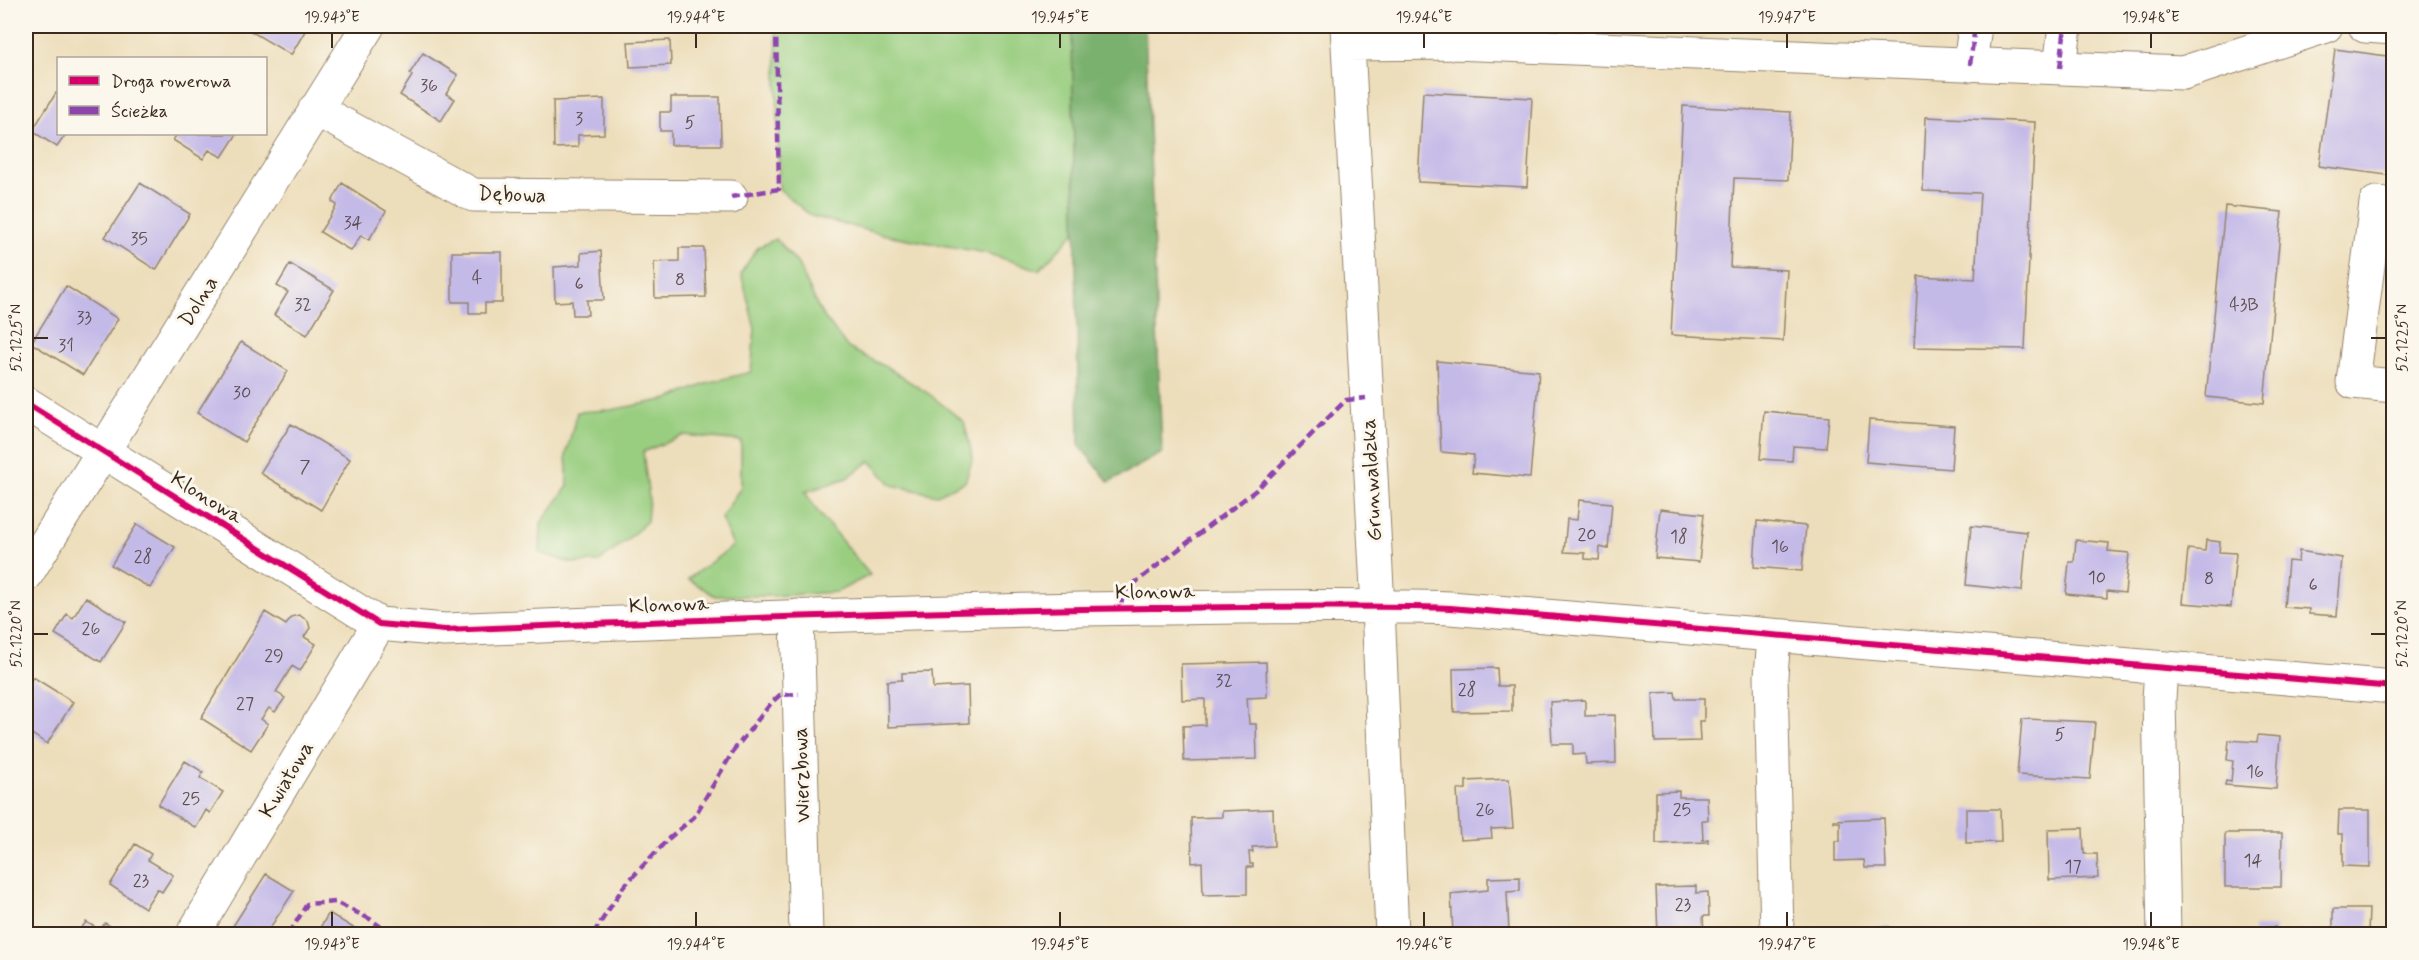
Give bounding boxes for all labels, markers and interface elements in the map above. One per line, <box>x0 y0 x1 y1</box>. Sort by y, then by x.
text: 19.943°E <box>304 8 360 28</box>
text: 19.944°E <box>667 8 725 28</box>
text: 19.945°E <box>1031 8 1089 28</box>
text: 19.946°E <box>1396 8 1453 28</box>
text: 19.947°E <box>1758 8 1816 28</box>
text: 19.948°E <box>2122 8 2180 28</box>
legend <box>57 57 267 135</box>
text: Droga rowerowa <box>111 70 231 94</box>
house number: 36 <box>420 74 438 98</box>
text: Ścieżka <box>111 100 168 124</box>
house number: 3 <box>575 107 583 131</box>
house number: 5 <box>685 111 696 135</box>
street label: Dębowa <box>477 180 547 210</box>
house number: 34 <box>343 211 363 235</box>
house number: 35 <box>130 227 148 251</box>
house number: 4 <box>472 266 482 290</box>
house number: 8 <box>675 268 685 292</box>
street label: Dolna <box>172 271 225 332</box>
house number: 6 <box>574 272 584 296</box>
house number: 32 <box>294 293 312 317</box>
house number: 43B <box>2229 293 2259 317</box>
text: 52.1225°N <box>7 304 27 372</box>
text: 52.1225°N <box>2393 304 2413 372</box>
house number: 33 <box>76 306 92 330</box>
house number: 31 <box>58 334 74 358</box>
house number: 30 <box>233 381 251 405</box>
street label: Grunwaldzka <box>1355 418 1389 542</box>
house number: 7 <box>300 455 311 479</box>
street label: Klonowa <box>165 465 248 531</box>
house number: 20 <box>1577 523 1597 547</box>
house number: 18 <box>1670 525 1688 549</box>
house number: 16 <box>1771 535 1789 559</box>
house number: 28 <box>134 545 152 569</box>
house number: 10 <box>2088 566 2106 590</box>
house number: 8 <box>2204 567 2214 591</box>
house number: 6 <box>2308 573 2318 597</box>
street label: Klonowa <box>1115 577 1196 607</box>
street label: Klonowa <box>628 590 710 620</box>
text: 52.1220°N <box>7 600 27 668</box>
text: 52.1220°N <box>2393 600 2413 668</box>
house number: 26 <box>82 617 100 641</box>
house number: 29 <box>264 644 284 668</box>
house number: 32 <box>1215 669 1233 693</box>
house number: 28 <box>1458 678 1476 702</box>
house number: 27 <box>236 692 254 716</box>
house number: 5 <box>2055 723 2066 747</box>
street label: Wierzbowa <box>786 727 818 823</box>
street label: Kwiatowa <box>253 736 321 823</box>
house number: 16 <box>2246 760 2264 784</box>
house number: 25 <box>182 787 200 811</box>
house number: 26 <box>1476 798 1494 822</box>
house number: 25 <box>1673 798 1691 822</box>
house number: 14 <box>2244 849 2263 873</box>
house number: 17 <box>2064 855 2082 879</box>
house number: 23 <box>133 869 150 893</box>
house number: 23 <box>1675 893 1692 917</box>
text: 19.943°E <box>304 935 360 955</box>
text: 19.944°E <box>667 935 725 955</box>
text: 19.945°E <box>1031 935 1089 955</box>
text: 19.946°E <box>1396 935 1453 955</box>
text: 19.947°E <box>1758 935 1816 955</box>
text: 19.948°E <box>2122 935 2180 955</box>

